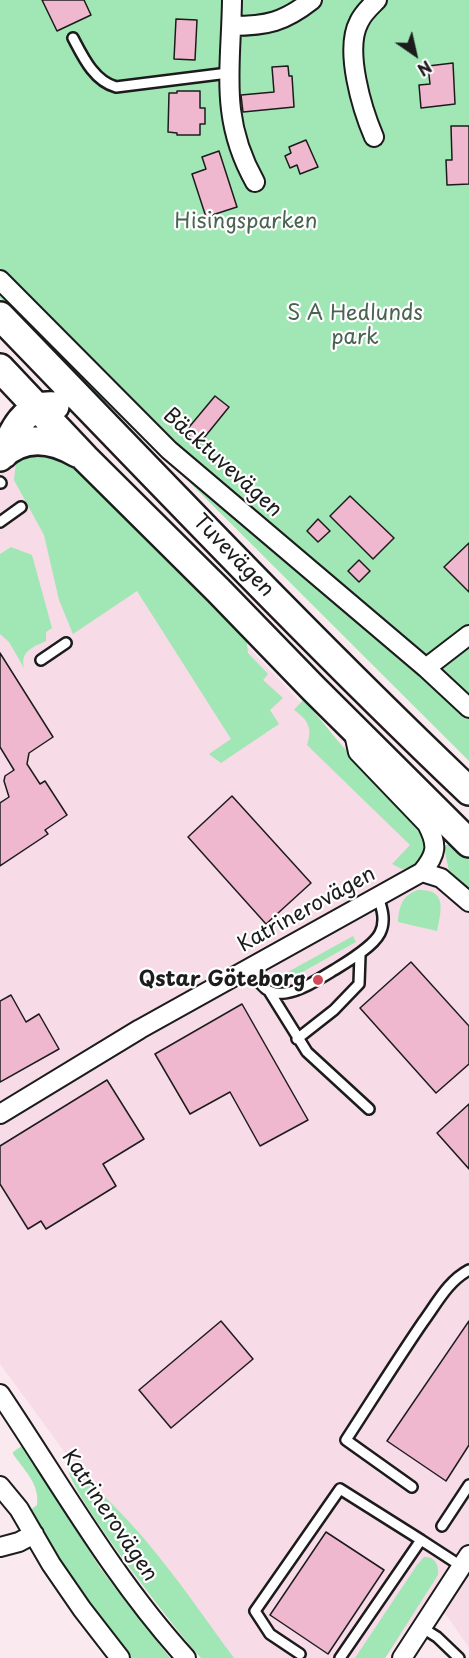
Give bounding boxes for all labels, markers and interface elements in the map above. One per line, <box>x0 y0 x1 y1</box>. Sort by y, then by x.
north arrow <box>385 24 445 84</box>
text: N <box>413 55 437 82</box>
park label: Hisingsparken <box>175 209 317 235</box>
park label: S A Hedlunds park <box>287 301 423 351</box>
street label: Bäcktuvevägen <box>157 403 287 523</box>
street label: Tuvevägen <box>187 509 279 603</box>
street label: Katrinerovägen <box>234 862 380 958</box>
place label: Qstar Göteborg <box>139 967 306 993</box>
marker: Qstar Göteborg <box>311 973 325 987</box>
street label: Katrinerovägen <box>56 1445 162 1587</box>

